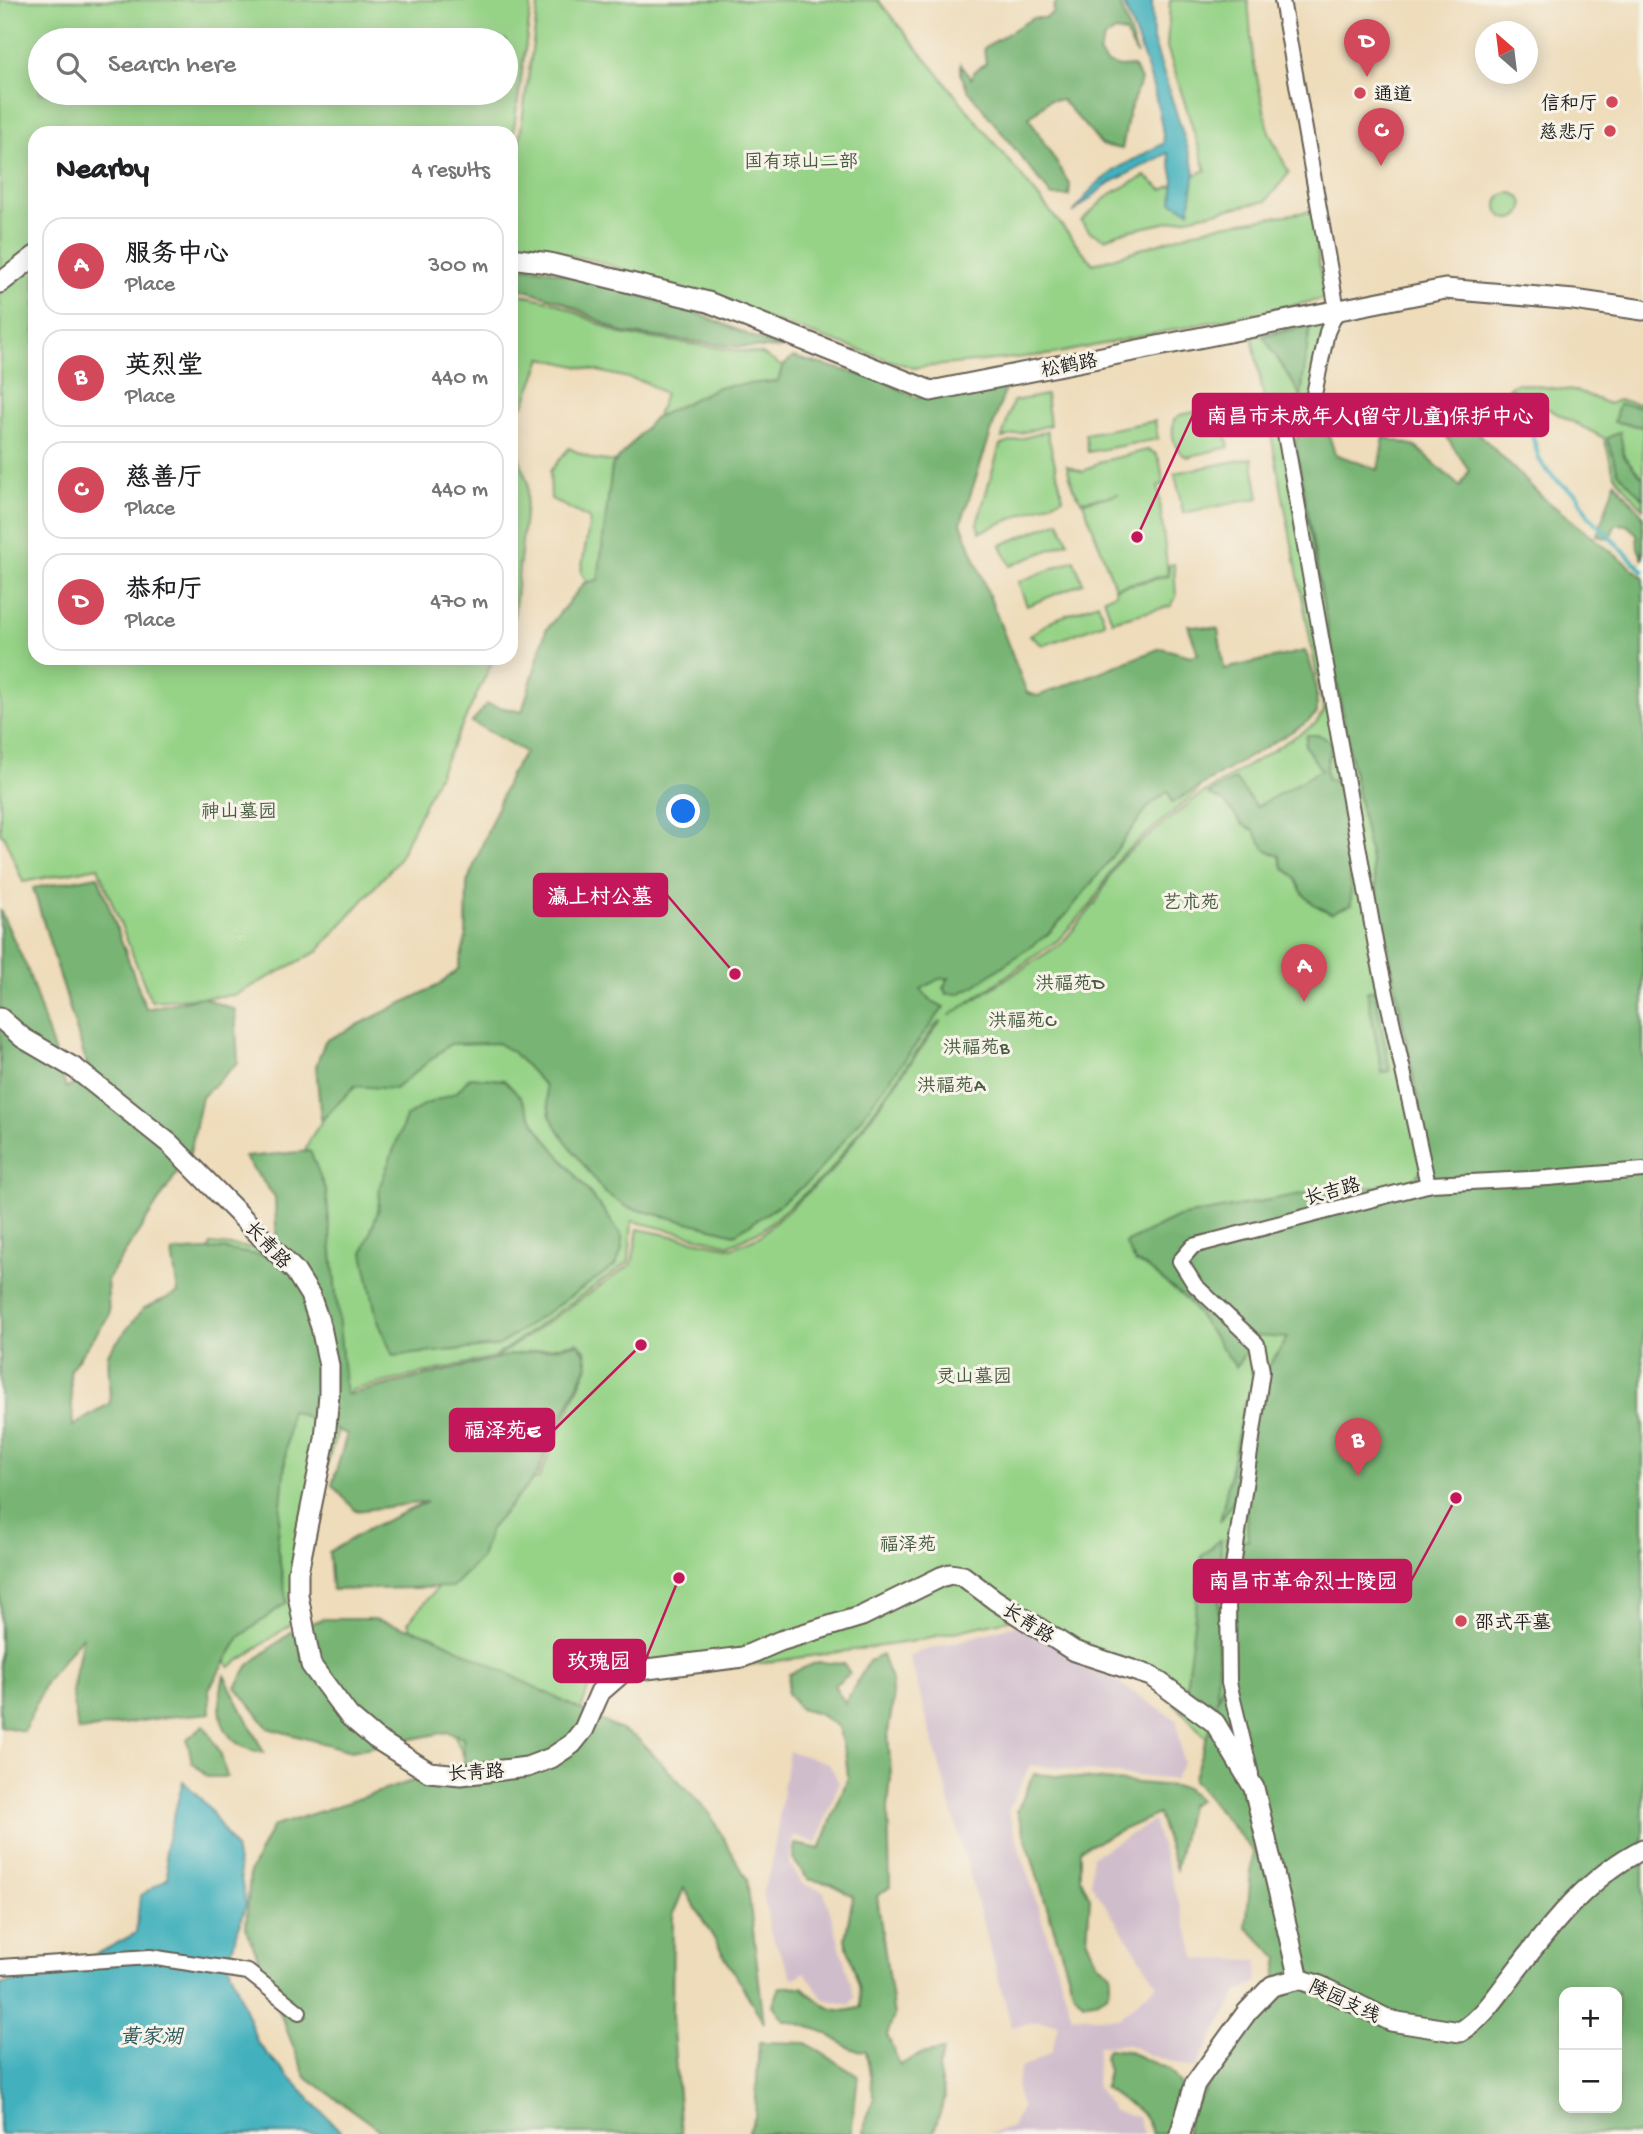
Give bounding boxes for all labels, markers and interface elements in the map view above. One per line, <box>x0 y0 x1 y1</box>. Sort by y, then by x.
pin: D <box>1344 19 1390 77</box>
north arrow <box>1475 21 1538 84</box>
search box <box>28 28 518 105</box>
icon: search <box>52 48 90 86</box>
text: Search here <box>108 51 236 82</box>
place label: 通道 <box>1374 84 1412 108</box>
marker: 通道 <box>1352 85 1368 101</box>
place label: 信和厅 <box>1541 93 1598 117</box>
marker: 信和厅 <box>1604 94 1620 110</box>
pin: C <box>1358 108 1404 166</box>
place label: 慈悲厅 <box>1539 122 1596 146</box>
marker: 慈悲厅 <box>1602 123 1618 139</box>
park label: 国有琼山二部 <box>744 151 858 175</box>
text: Nearby <box>56 154 149 189</box>
text: 4 results <box>411 158 490 185</box>
text: 服务中心 <box>125 241 229 272</box>
text: A <box>74 253 88 280</box>
text: 300 m <box>428 253 488 280</box>
text: Place <box>125 272 175 299</box>
street label: 松鹤路 <box>1039 350 1100 384</box>
text: 英烈堂 <box>125 353 203 384</box>
text: B <box>75 365 87 392</box>
text: 440 m <box>431 365 488 392</box>
text: Place <box>125 384 175 411</box>
callout: 南昌市未成年人(留守儿童)保护中心 <box>1193 394 1548 436</box>
text: 南昌市未成年人(留守儿童)保护中心 <box>1207 405 1533 432</box>
text: 慈善厅 <box>125 465 203 496</box>
text: C <box>75 477 87 504</box>
text: 440 m <box>431 477 488 504</box>
text: Place <box>125 496 175 523</box>
text: 恭和厅 <box>125 577 203 608</box>
text: D <box>74 589 89 616</box>
text: 470 m <box>430 589 488 616</box>
text: Place <box>125 608 175 635</box>
your location <box>666 794 700 828</box>
park label: 神山墓园 <box>201 801 277 825</box>
callout: 瀛上村公墓 <box>534 874 667 916</box>
text: 瀛上村公墓 <box>548 885 653 912</box>
park label: 艺术苑 <box>1162 892 1220 916</box>
pin: A <box>1281 944 1327 1002</box>
park label: 洪福苑D <box>1035 973 1105 997</box>
park label: 洪福苑C <box>988 1010 1057 1034</box>
park label: 洪福苑B <box>943 1037 1011 1061</box>
park label: 洪福苑A <box>917 1075 987 1099</box>
street label: 长吉路 <box>1302 1174 1363 1212</box>
street label: 长青路 <box>239 1217 295 1275</box>
park label: 灵山墓园 <box>936 1366 1012 1390</box>
callout: 福泽苑E <box>450 1409 554 1451</box>
pin: B <box>1335 1418 1381 1476</box>
text: 福泽苑E <box>464 1419 542 1446</box>
park label: 福泽苑 <box>879 1534 937 1558</box>
callout: 南昌市革命烈士陵园 <box>1194 1560 1411 1602</box>
text: 南昌市革命烈士陵园 <box>1209 1570 1398 1597</box>
street label: 长青路 <box>997 1599 1058 1650</box>
place label: 邵式平墓 <box>1475 1612 1551 1636</box>
marker: 邵式平墓 <box>1453 1613 1469 1629</box>
callout: 玫瑰园 <box>554 1640 645 1682</box>
text: 玫瑰园 <box>568 1650 631 1677</box>
street label: 长青路 <box>447 1761 505 1787</box>
street label: 陵园支线 <box>1304 1976 1383 2030</box>
map controls <box>1559 1987 1622 2113</box>
button: + <box>1559 1987 1622 2050</box>
water label: 黄家湖 <box>120 2025 184 2052</box>
button: − <box>1559 2050 1622 2113</box>

